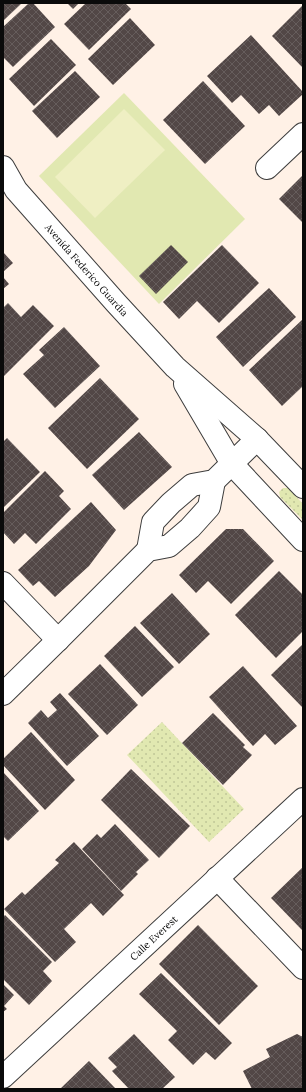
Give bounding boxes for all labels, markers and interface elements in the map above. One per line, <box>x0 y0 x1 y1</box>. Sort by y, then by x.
street label: Avenida Federico Guardia <box>42 220 131 319</box>
street label: Calle Everest <box>127 912 180 963</box>

